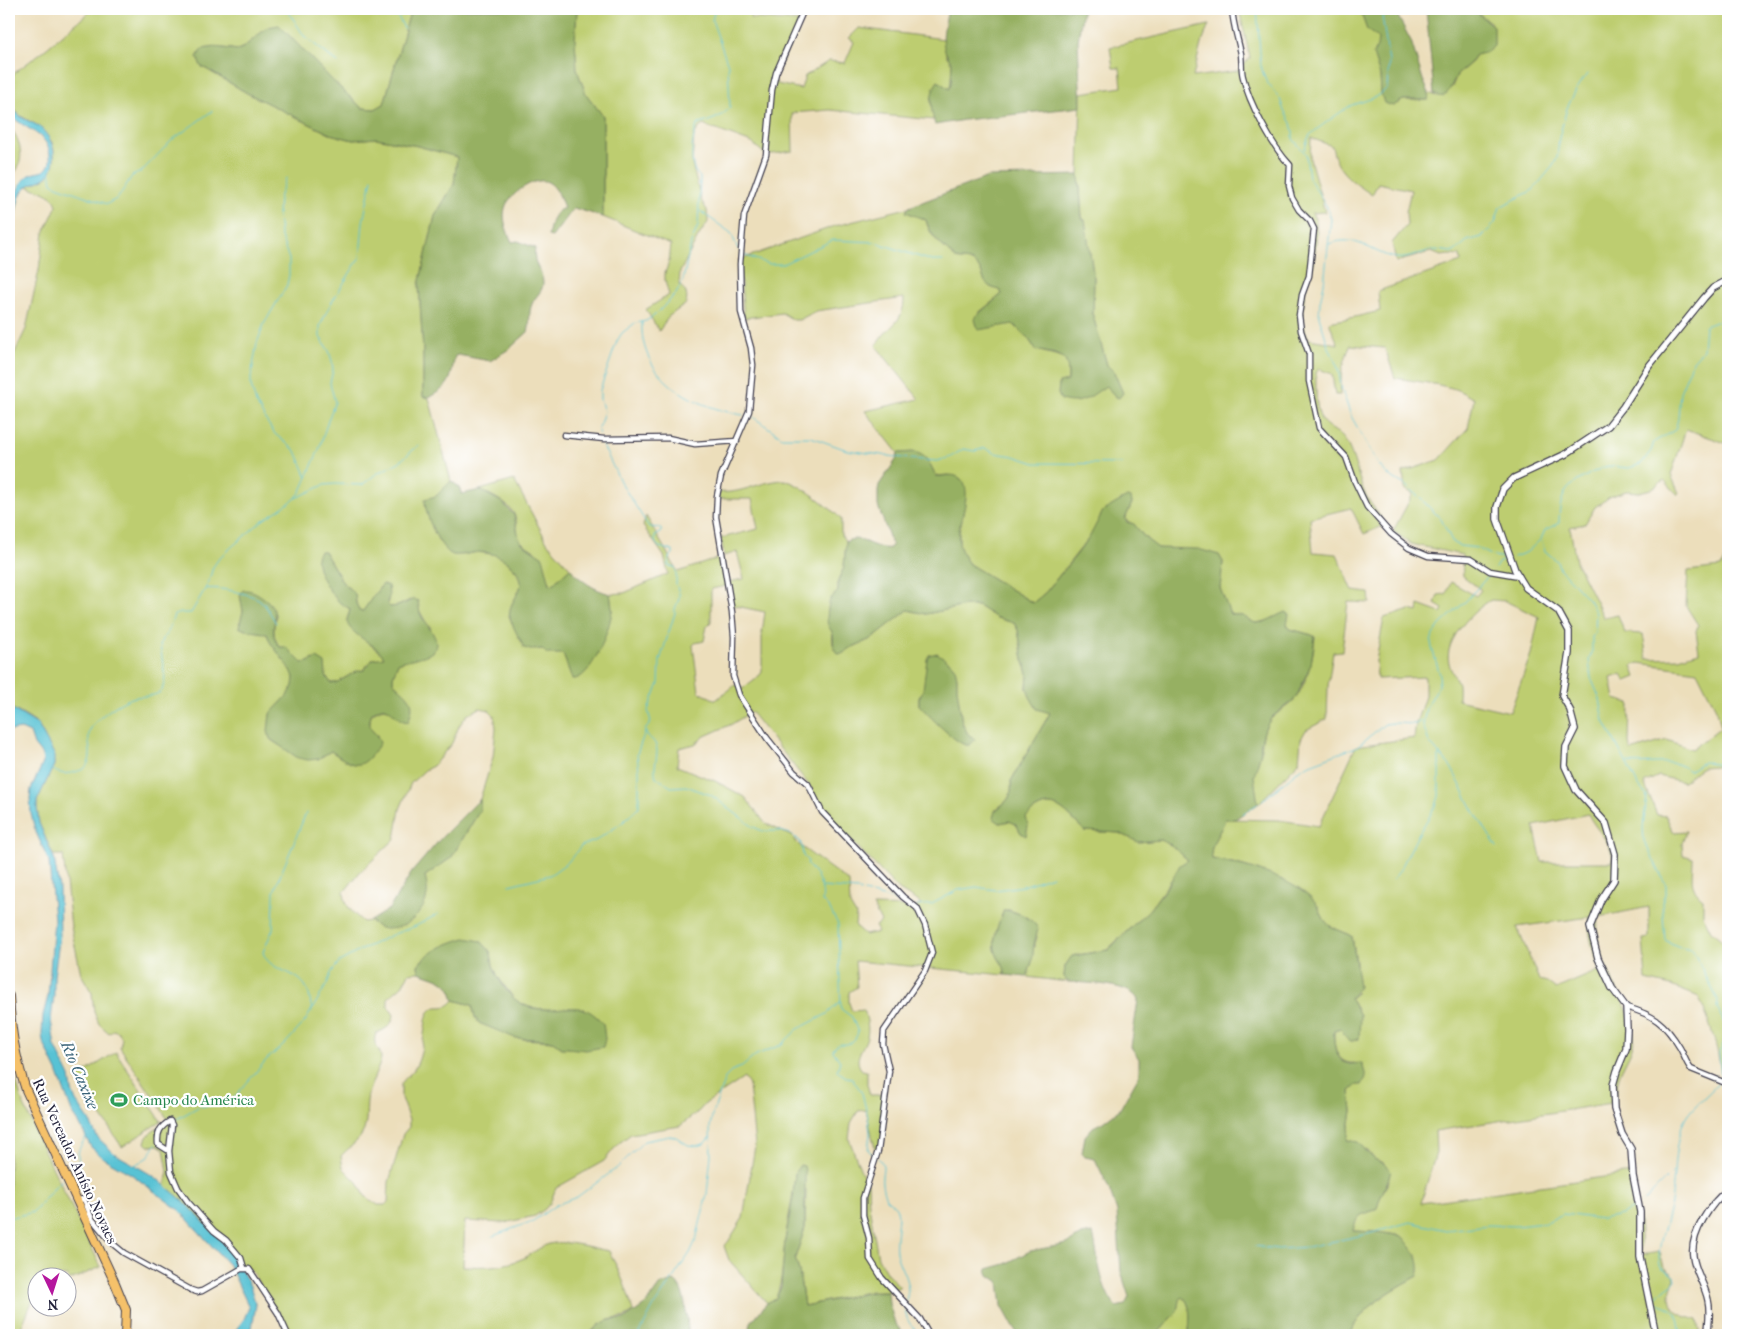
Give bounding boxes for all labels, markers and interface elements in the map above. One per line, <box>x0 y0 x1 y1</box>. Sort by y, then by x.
water label: Rio Caxixe <box>57 1037 103 1113</box>
street label: Rua Vereador Anísio Novaes <box>29 1075 122 1247</box>
sports icon: Campo do América <box>109 1090 129 1110</box>
place label: Campo do América <box>133 1091 255 1109</box>
north arrow <box>28 1266 78 1316</box>
text: N <box>47 1296 59 1313</box>

